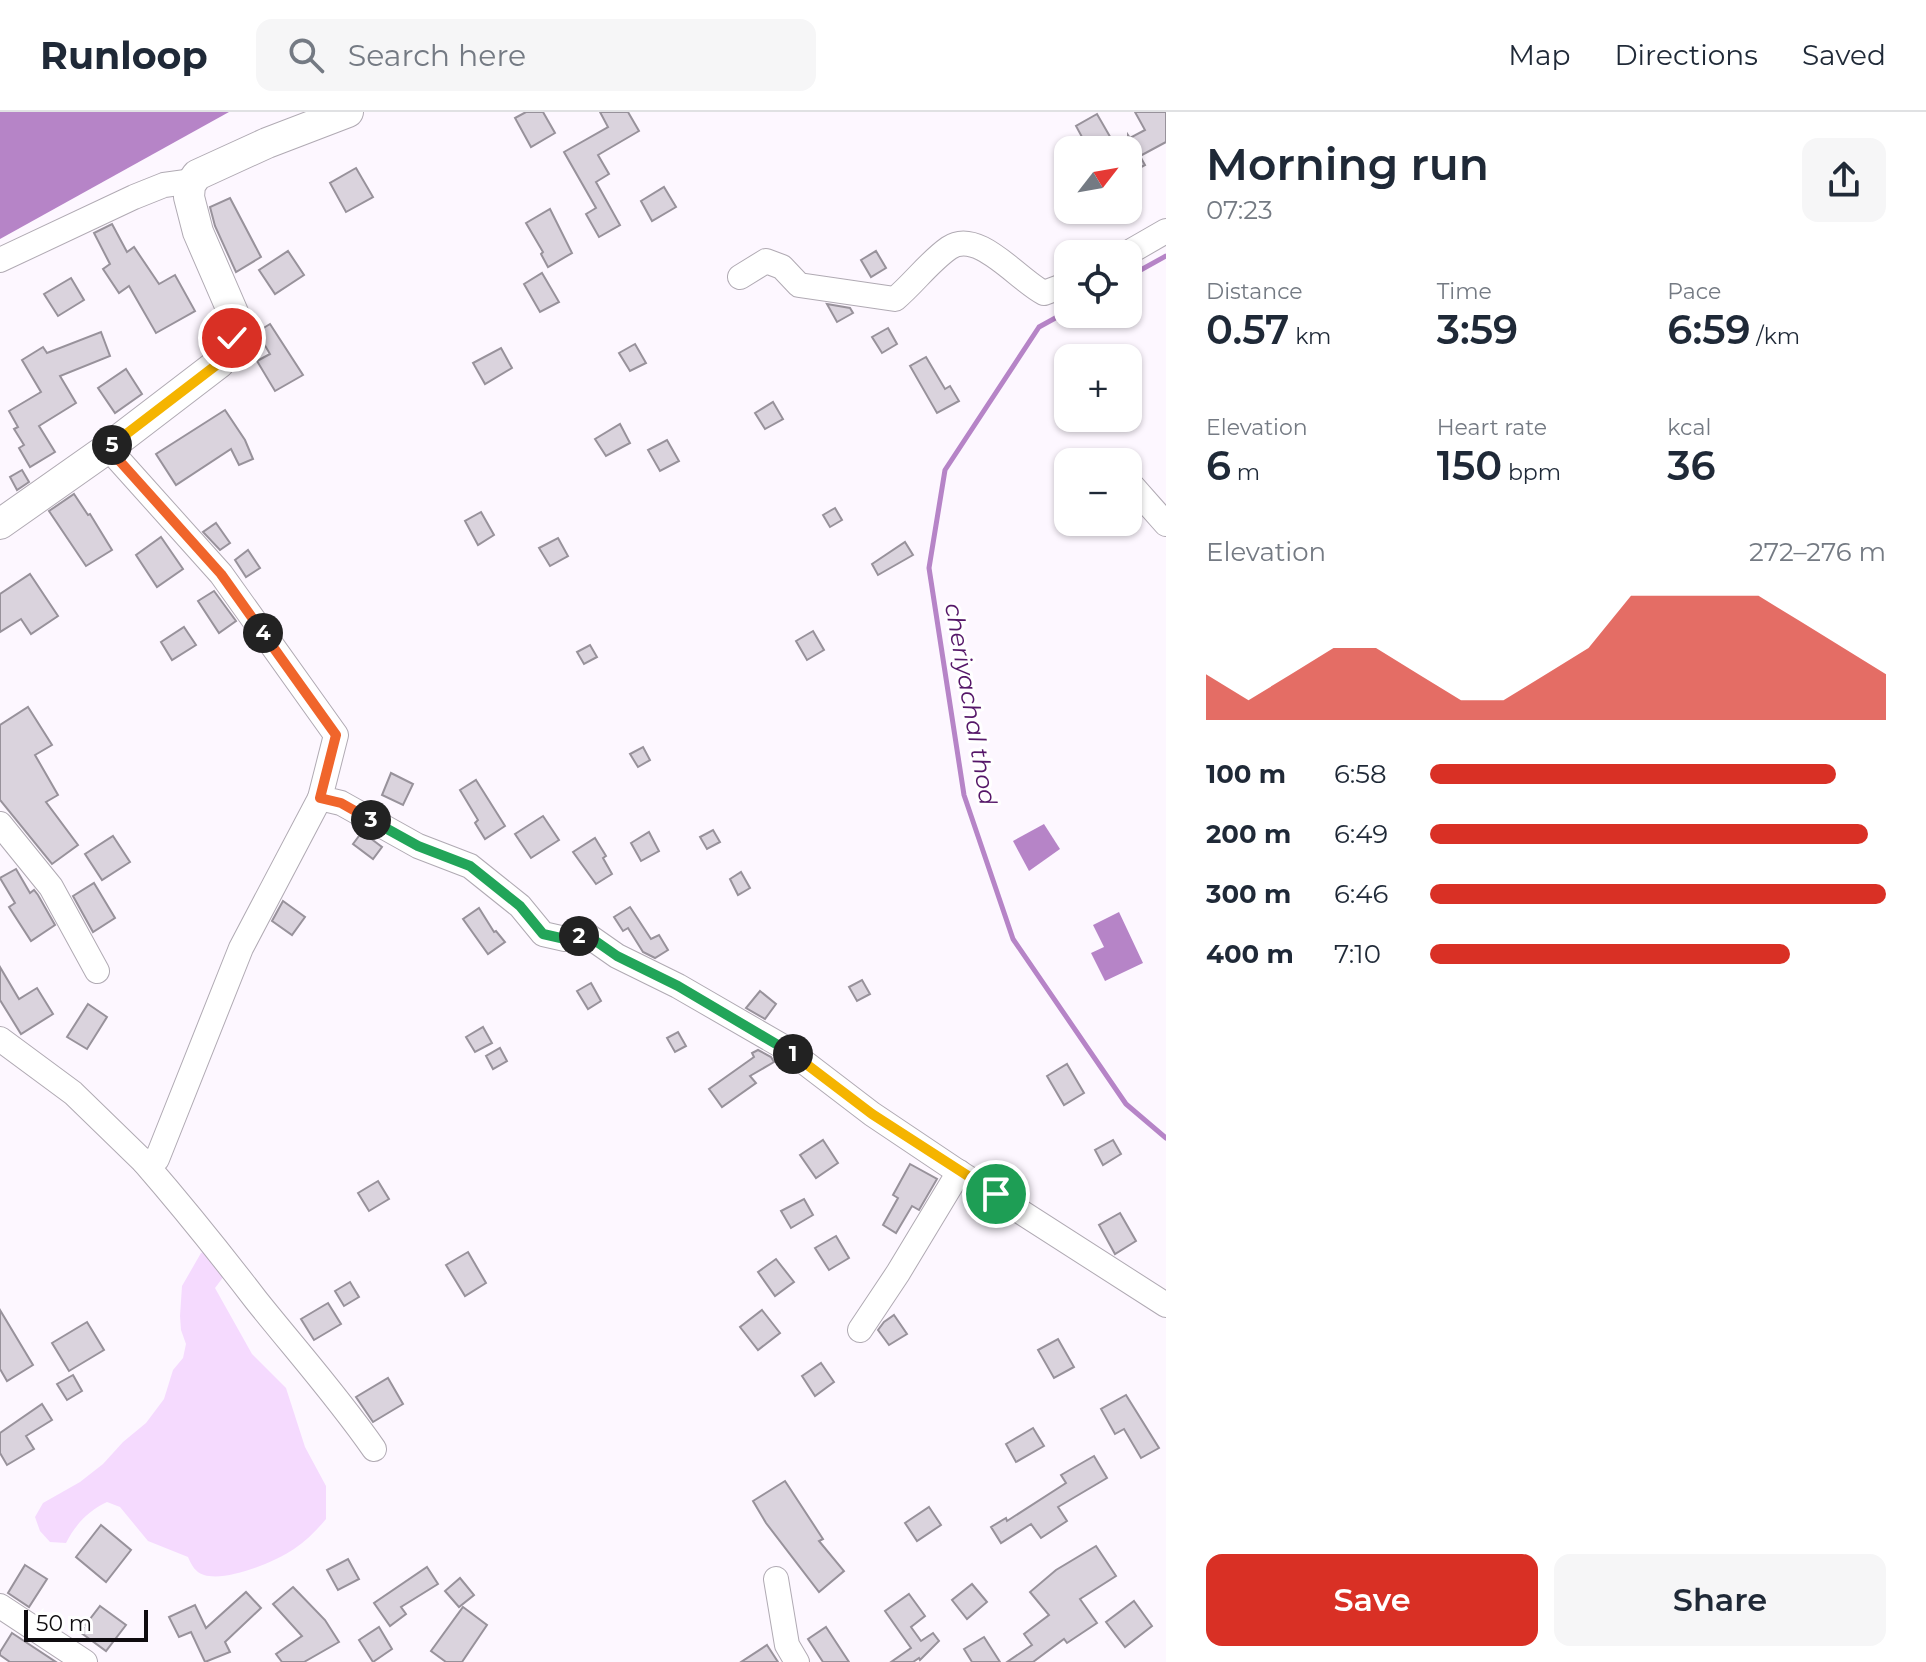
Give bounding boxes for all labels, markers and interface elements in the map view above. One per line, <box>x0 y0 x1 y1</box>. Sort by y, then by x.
search box <box>256 19 816 91</box>
text: Runloop <box>40 32 208 79</box>
icon: search <box>284 33 328 77</box>
text: Search here <box>348 37 526 74</box>
text: Map <box>1508 38 1570 72</box>
text: Directions <box>1614 38 1758 72</box>
text: Saved <box>1802 38 1886 72</box>
north arrow <box>1054 136 1142 224</box>
map controls <box>1054 136 1142 536</box>
text: Morning run <box>1206 137 1489 191</box>
button: share <box>1802 138 1886 222</box>
text: 07:23 <box>1206 194 1273 226</box>
button: locate <box>1054 240 1142 328</box>
text: Distance <box>1206 278 1303 305</box>
text: Time <box>1437 278 1492 305</box>
text: Pace <box>1667 278 1721 305</box>
pin <box>198 304 266 372</box>
text: 0.57 <box>1206 305 1289 354</box>
text: 3:59 <box>1437 305 1518 354</box>
text: 6:59 <box>1667 305 1751 354</box>
icon: check <box>210 316 254 360</box>
text: km <box>1289 323 1331 350</box>
text: /km <box>1751 323 1800 350</box>
button: + <box>1054 344 1142 432</box>
text: Elevation <box>1206 414 1308 441</box>
text: Heart rate <box>1437 414 1547 441</box>
text: kcal <box>1667 414 1711 441</box>
pin: 5 <box>92 425 132 465</box>
text: 5 <box>105 431 119 458</box>
text: 6 <box>1206 441 1231 490</box>
text: 150 <box>1437 441 1502 490</box>
text: 36 <box>1667 441 1716 490</box>
button: − <box>1054 448 1142 536</box>
text: m <box>1231 459 1260 486</box>
text: bpm <box>1502 459 1561 486</box>
text: Elevation <box>1206 536 1326 568</box>
text: 272–276 m <box>1749 536 1886 568</box>
water label: cheriyachal thod <box>939 601 1003 808</box>
pin: 4 <box>243 613 283 653</box>
text: 4 <box>255 619 271 646</box>
text: 100 m <box>1206 758 1286 790</box>
text: 6:58 <box>1334 758 1387 790</box>
pin: 3 <box>351 800 391 840</box>
text: 3 <box>364 806 378 833</box>
text: 200 m <box>1206 818 1291 850</box>
text: 6:49 <box>1334 818 1388 850</box>
text: 300 m <box>1206 878 1291 910</box>
text: 6:46 <box>1334 878 1388 910</box>
pin: 2 <box>559 916 599 956</box>
text: 2 <box>573 922 585 949</box>
text: 400 m <box>1206 938 1294 970</box>
text: 7:10 <box>1334 938 1381 970</box>
pin: 1 <box>773 1034 813 1074</box>
text: 1 <box>789 1040 797 1067</box>
pin <box>962 1160 1030 1228</box>
icon: arrive <box>974 1172 1018 1216</box>
button: Save <box>1206 1554 1538 1646</box>
button: Share <box>1554 1554 1886 1646</box>
scale bar <box>24 1606 148 1642</box>
text: 50 m <box>36 1610 92 1637</box>

